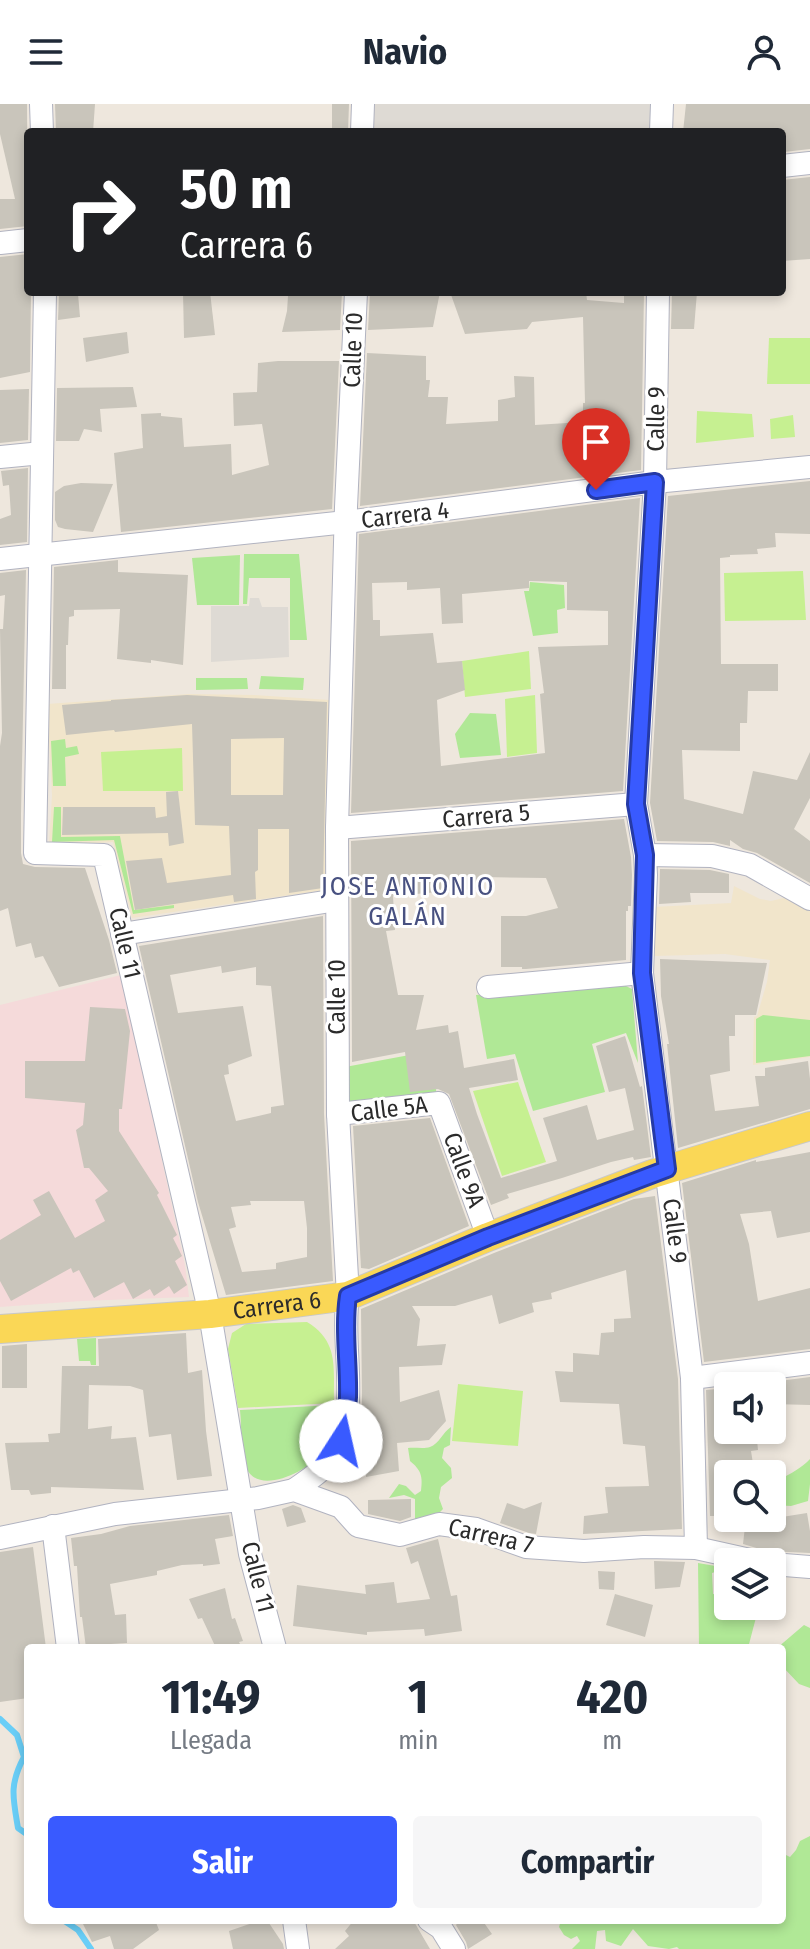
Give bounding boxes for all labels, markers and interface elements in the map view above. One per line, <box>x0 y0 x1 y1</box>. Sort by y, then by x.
icon: menu <box>24 30 68 74</box>
text: Navio <box>363 30 447 74</box>
icon: person <box>742 30 786 74</box>
text: 50 m <box>180 156 292 223</box>
icon: right <box>48 160 152 264</box>
text: Carrera 6 <box>180 224 313 268</box>
street label: Calle 10 <box>338 312 368 388</box>
street label: Calle 9 <box>641 386 671 452</box>
pin <box>562 408 630 490</box>
icon: arrive <box>574 420 618 464</box>
street label: Carrera 4 <box>359 496 451 534</box>
street label: Carrera 5 <box>441 798 531 834</box>
district label: JOSE ANTONIO GALÁN <box>321 871 495 932</box>
street label: Calle 11 <box>103 905 147 981</box>
street label: Calle 10 <box>323 959 351 1035</box>
street label: Calle 5A <box>349 1090 429 1128</box>
street label: Calle 9A <box>438 1129 491 1212</box>
street label: Calle 9 <box>657 1197 693 1265</box>
street label: Carrera 6 <box>231 1286 323 1325</box>
map controls <box>714 1372 786 1620</box>
button: sound <box>714 1372 786 1444</box>
position arrow <box>299 1399 383 1483</box>
button: search <box>714 1460 786 1532</box>
street label: Carrera 7 <box>446 1513 537 1559</box>
street label: Calle 11 <box>236 1539 280 1615</box>
button: layers <box>714 1548 786 1620</box>
text: 11:49 <box>162 1668 261 1726</box>
text: 1 <box>408 1668 428 1726</box>
text: 420 <box>576 1668 648 1726</box>
text: Llegada <box>170 1725 252 1756</box>
text: min <box>398 1725 438 1756</box>
text: m <box>602 1725 622 1756</box>
button: Salir <box>48 1816 397 1908</box>
button: Compartir <box>413 1816 762 1908</box>

